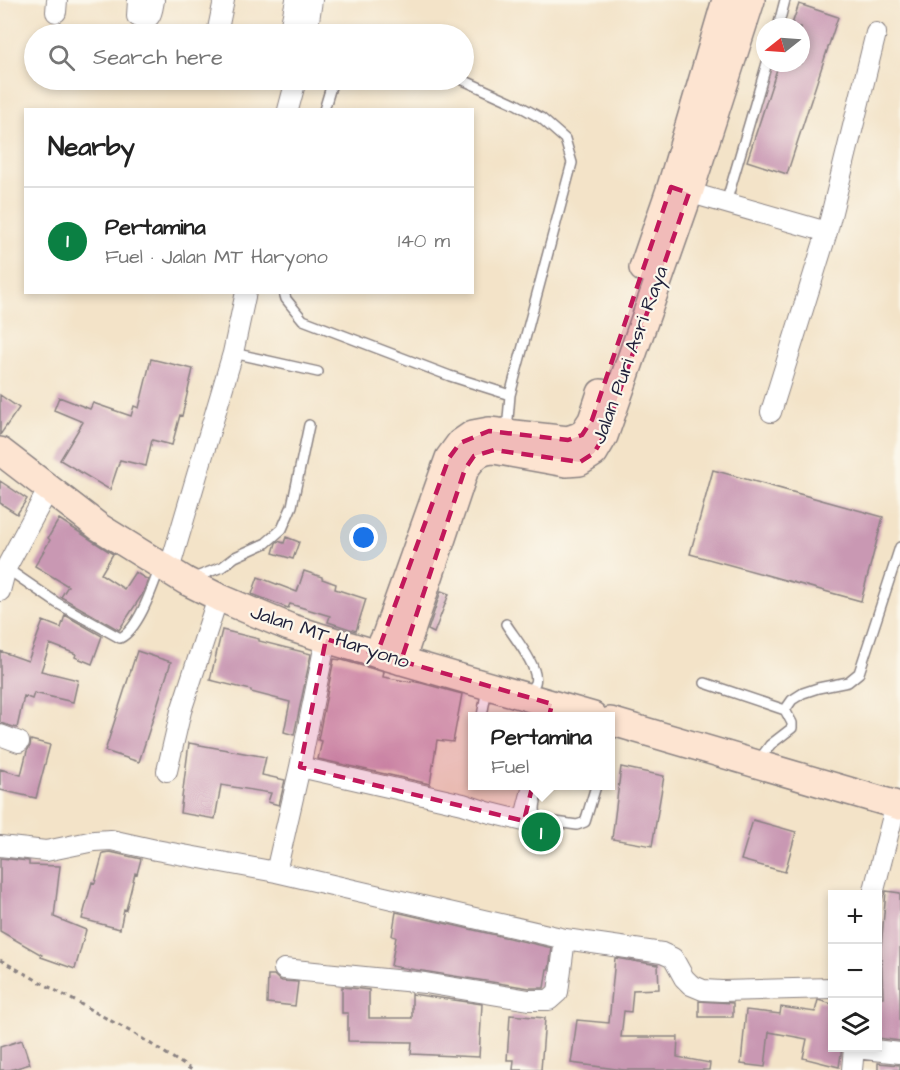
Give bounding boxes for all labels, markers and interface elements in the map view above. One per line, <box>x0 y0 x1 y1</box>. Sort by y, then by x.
north arrow <box>756 18 810 72</box>
search box <box>24 24 474 90</box>
icon: search <box>45 41 78 74</box>
text: Search here <box>93 42 223 73</box>
text: Nearby <box>48 129 135 165</box>
text: Pertamina <box>105 212 206 243</box>
text: 1 <box>66 227 69 255</box>
text: 140 m <box>398 227 450 255</box>
text: Fuel · Jalan MT Haryono <box>105 243 328 271</box>
street label: Jalan Puri Asri Raya <box>585 262 676 448</box>
your location <box>349 523 378 552</box>
street label: Jalan MT Haryono <box>246 598 413 677</box>
popup <box>468 712 615 790</box>
text: Pertamina <box>491 722 592 753</box>
text: Fuel <box>491 753 529 781</box>
pin: 1 <box>522 810 560 854</box>
map controls <box>828 890 882 1052</box>
button: + <box>828 890 882 944</box>
button: − <box>828 944 882 998</box>
button: layers <box>828 998 882 1052</box>

